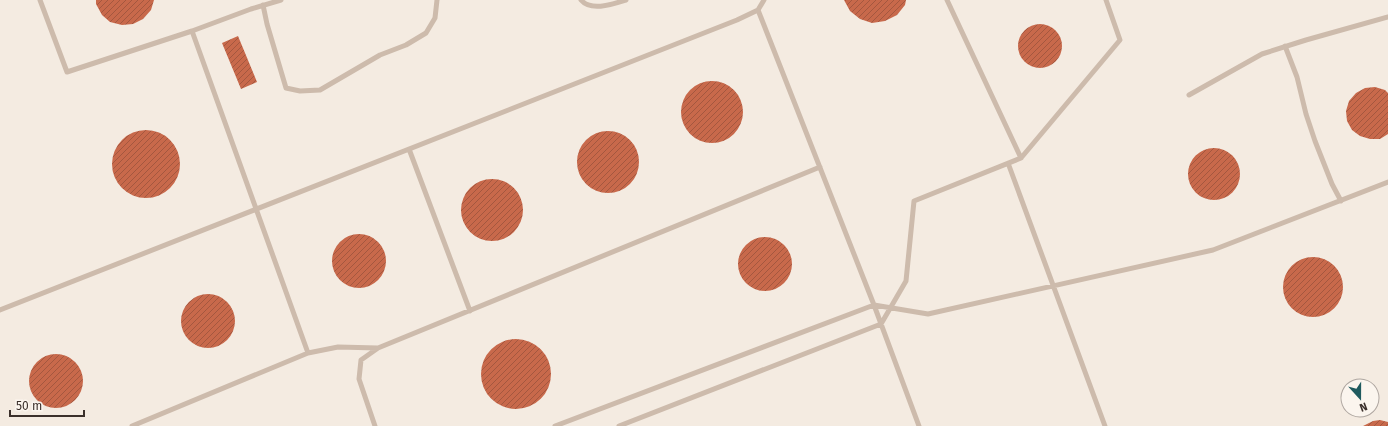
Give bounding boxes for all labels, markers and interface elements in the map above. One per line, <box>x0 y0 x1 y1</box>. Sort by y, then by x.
north arrow <box>1340 378 1380 418</box>
scale bar <box>10 392 84 418</box>
text: 50 m <box>16 399 42 413</box>
text: N <box>1358 399 1369 414</box>

